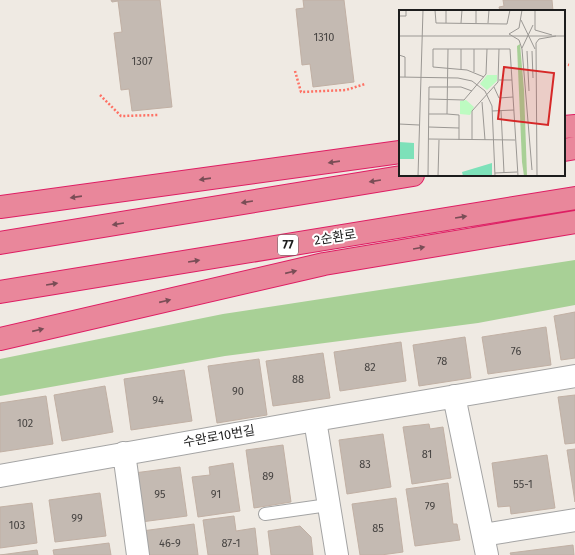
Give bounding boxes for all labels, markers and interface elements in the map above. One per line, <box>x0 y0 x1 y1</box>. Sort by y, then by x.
inset map <box>399 10 565 176</box>
house number: 1310 <box>314 31 334 44</box>
house number: 1307 <box>131 55 153 68</box>
one-way arrow <box>328 159 340 165</box>
one-way arrow <box>199 176 211 183</box>
one-way arrow <box>369 178 381 184</box>
one-way arrow <box>70 194 82 200</box>
one-way arrow <box>241 200 253 206</box>
one-way arrow <box>455 214 467 220</box>
one-way arrow <box>112 221 125 227</box>
street label: 2순환로 <box>313 226 357 248</box>
road number: 77 <box>278 235 298 255</box>
one-way arrow <box>413 245 425 251</box>
one-way arrow <box>188 257 200 263</box>
one-way arrow <box>285 268 298 274</box>
one-way arrow <box>46 281 58 287</box>
one-way arrow <box>159 298 171 304</box>
one-way arrow <box>32 327 44 333</box>
house number: 76 <box>511 345 521 358</box>
house number: 78 <box>437 355 447 368</box>
house number: 82 <box>364 361 376 374</box>
house number: 88 <box>292 373 304 386</box>
house number: 90 <box>232 385 244 398</box>
house number: 94 <box>152 394 164 407</box>
house number: 102 <box>17 417 33 430</box>
street label: 수완로10번길 <box>182 422 256 450</box>
house number: 81 <box>422 448 432 461</box>
house number: 83 <box>359 458 371 471</box>
house number: 89 <box>262 470 274 483</box>
house number: 55-1 <box>513 478 533 491</box>
house number: 95 <box>154 488 166 501</box>
house number: 91 <box>211 488 221 501</box>
house number: 79 <box>425 500 435 513</box>
house number: 99 <box>71 512 83 525</box>
house number: 103 <box>9 519 25 532</box>
house number: 85 <box>372 522 384 535</box>
house number: 46-9 <box>159 537 181 550</box>
house number: 87-1 <box>221 537 241 550</box>

